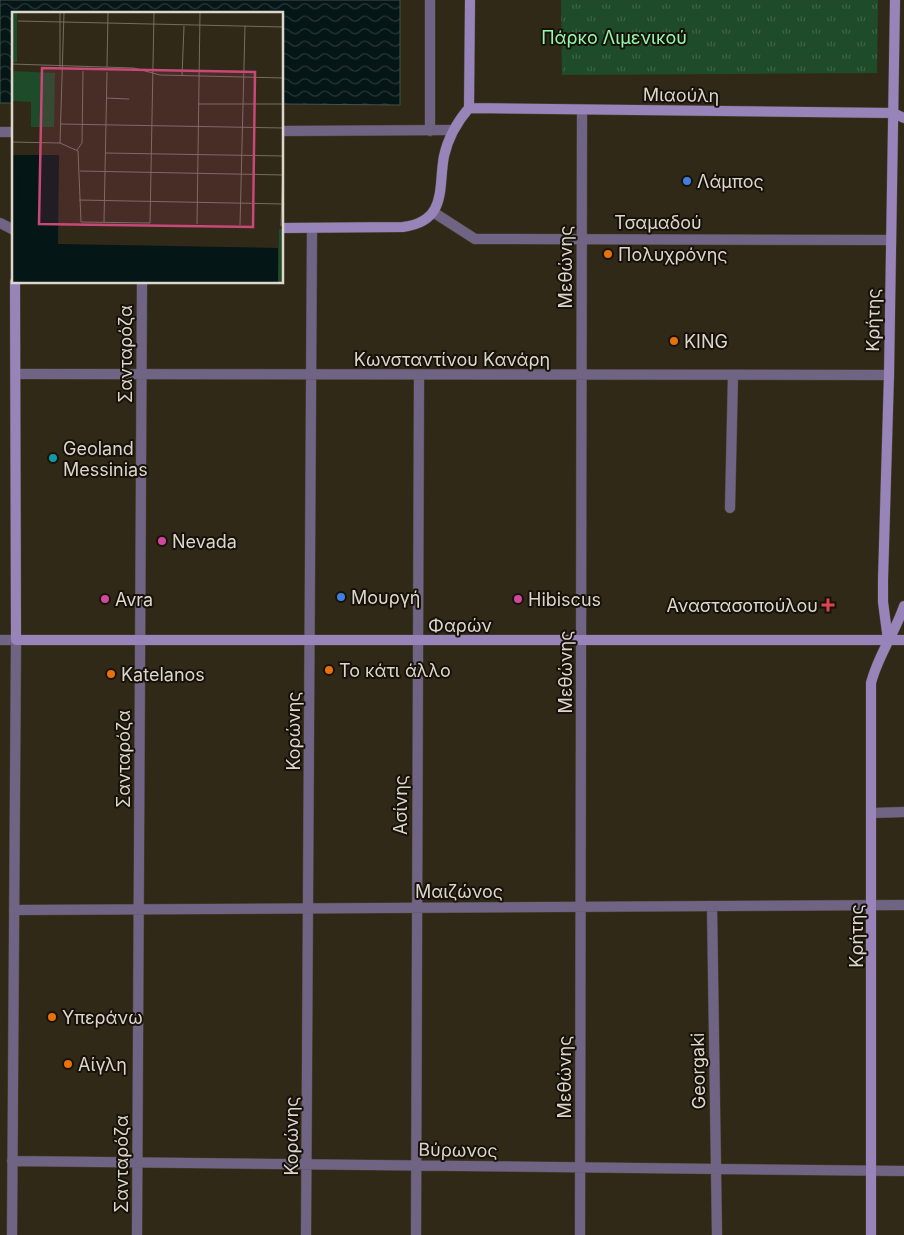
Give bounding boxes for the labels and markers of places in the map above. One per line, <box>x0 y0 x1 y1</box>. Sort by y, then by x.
place label: Λάμπος <box>697 171 764 192</box>
marker: Λάμπος <box>681 175 693 187</box>
place label: Πολυχρόνης <box>618 244 728 265</box>
marker: Πολυχρόνης <box>602 248 614 260</box>
place label: KING <box>684 331 728 352</box>
marker: KING <box>668 335 680 347</box>
place label: Geoland Messinias <box>63 438 148 480</box>
marker: Geoland Messinias <box>47 452 59 464</box>
place label: Nevada <box>172 531 237 552</box>
marker: Nevada <box>156 535 168 547</box>
place label: Μουργή <box>351 587 420 608</box>
place label: Avra <box>115 589 153 610</box>
place label: Hibiscus <box>528 589 601 610</box>
marker: Μουργή <box>335 591 347 603</box>
marker: Avra <box>99 593 111 605</box>
marker: Hibiscus <box>512 593 524 605</box>
place label: Αναστασοπούλου <box>666 595 818 616</box>
marker: Αναστασοπούλου <box>822 599 834 611</box>
place label: Το κάτι άλλο <box>339 660 451 681</box>
place label: Katelanos <box>121 664 205 685</box>
marker: Το κάτι άλλο <box>323 664 335 676</box>
marker: Katelanos <box>105 668 117 680</box>
place label: Υπεράνω <box>62 1007 143 1028</box>
marker: Υπεράνω <box>46 1011 58 1023</box>
place label: Αίγλη <box>78 1054 127 1075</box>
marker: Αίγλη <box>62 1058 74 1070</box>

